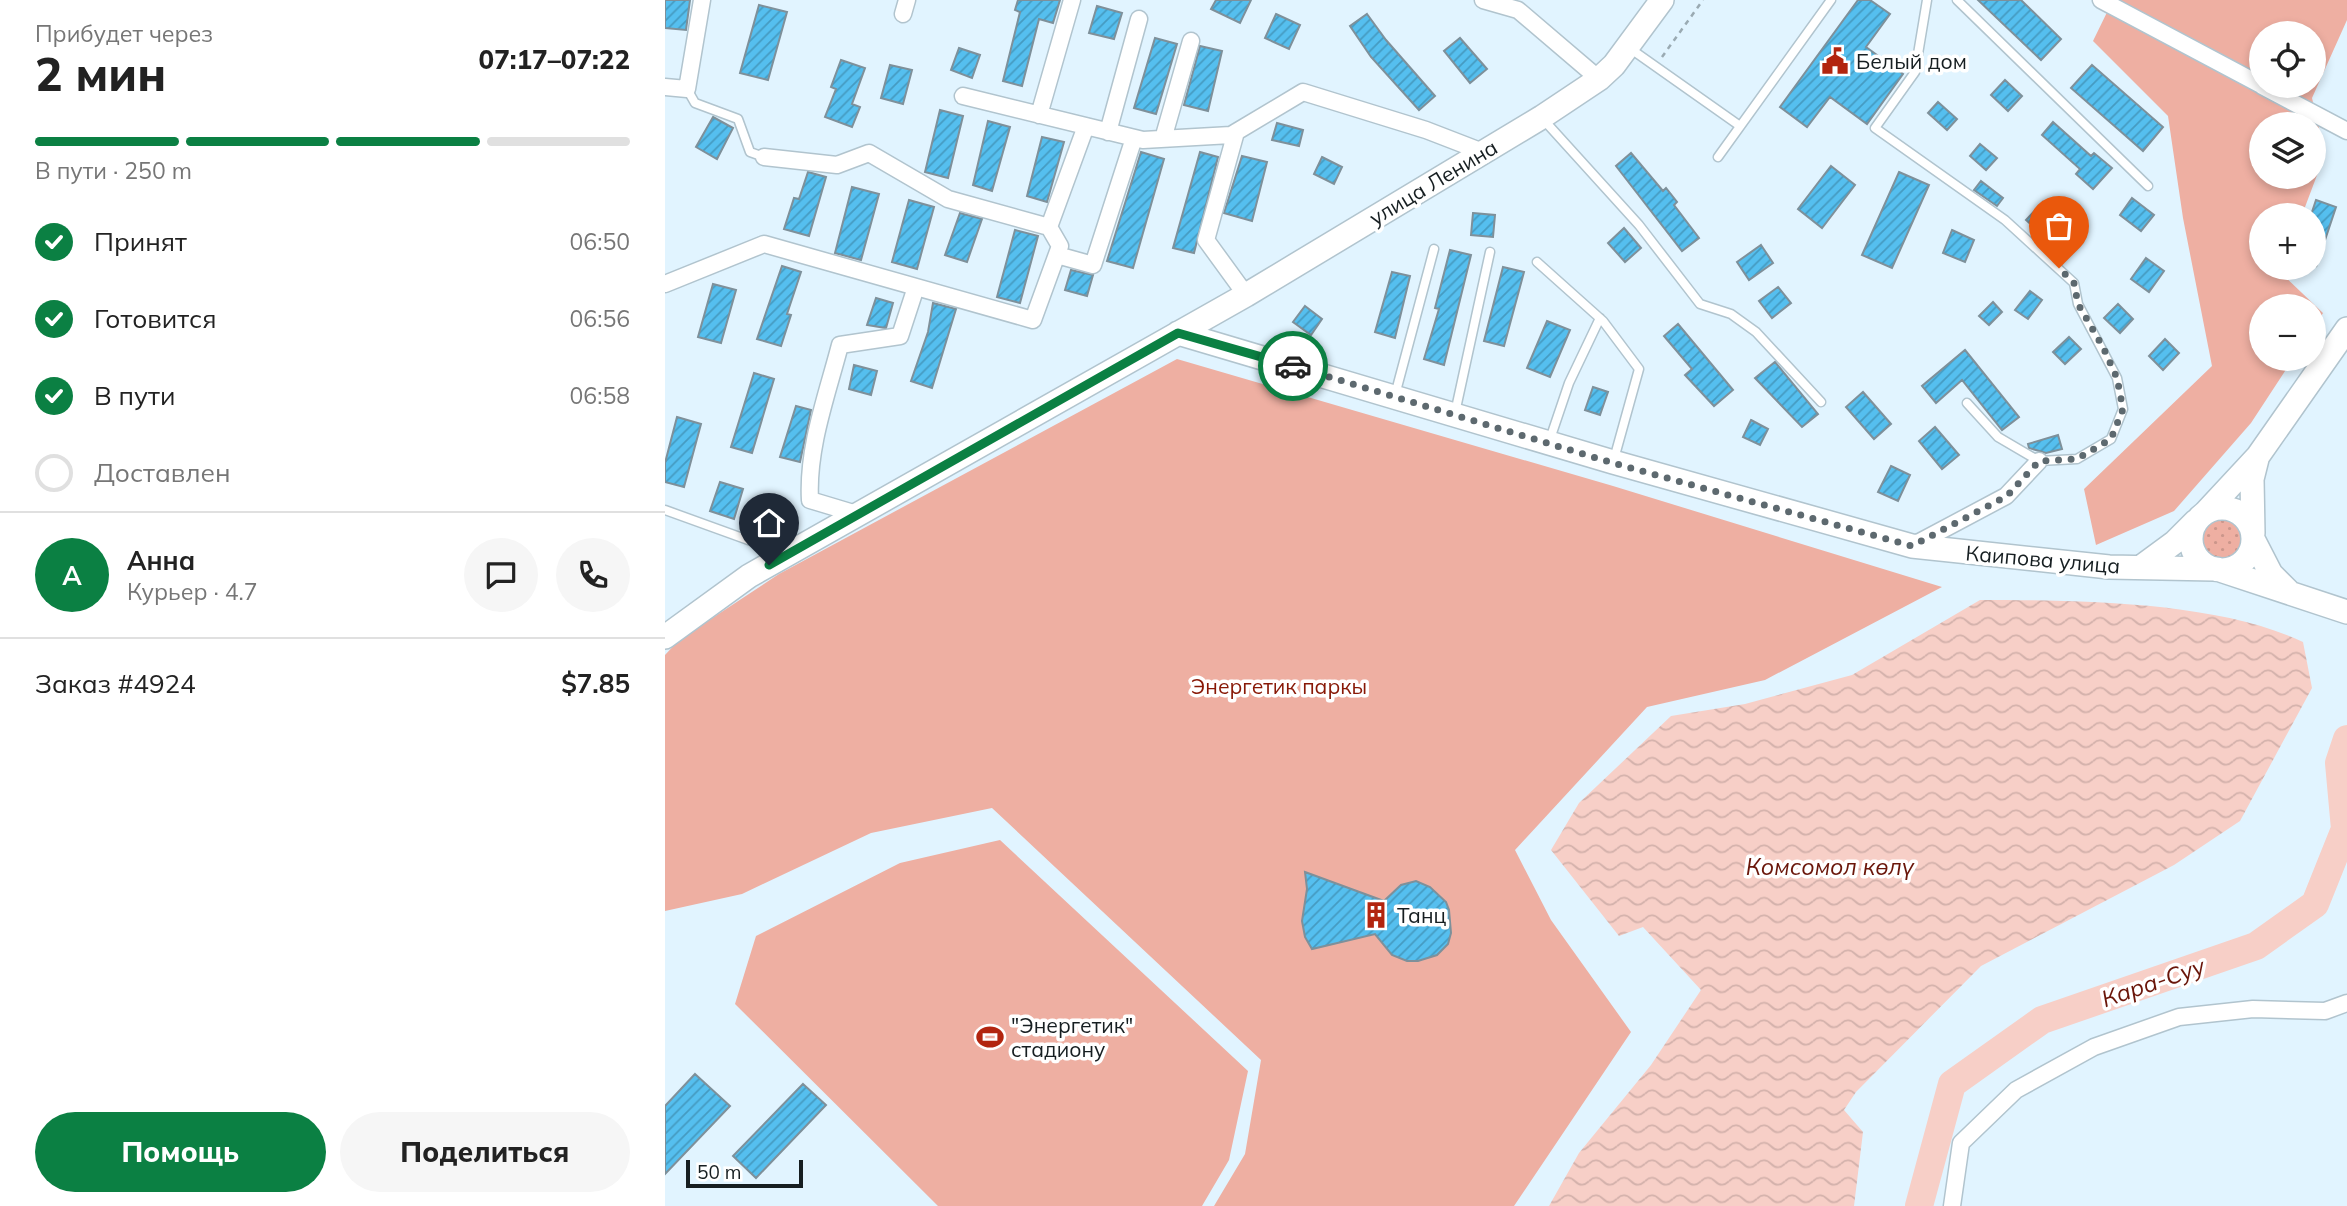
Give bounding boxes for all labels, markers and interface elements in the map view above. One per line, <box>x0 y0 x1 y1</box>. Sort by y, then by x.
text: Прибудет через <box>35 19 213 48</box>
map controls <box>2249 21 2326 371</box>
button: locate <box>2249 21 2326 98</box>
text: 07:17–07:22 <box>479 43 630 76</box>
text: 2 мин <box>35 45 166 103</box>
public building icon: Белый дом <box>1820 46 1850 76</box>
place label: Белый дом <box>1856 48 1967 74</box>
button: layers <box>2249 112 2326 189</box>
street label: улица Ленина <box>1364 134 1502 230</box>
text: В пути · 250 m <box>35 156 192 185</box>
pin <box>2029 196 2089 268</box>
button: + <box>2249 203 2326 280</box>
icon: bag <box>2040 207 2078 245</box>
icon: check <box>35 223 73 261</box>
text: Принят <box>94 225 187 258</box>
text: 06:50 <box>570 227 630 256</box>
button: − <box>2249 294 2326 371</box>
icon: check <box>35 300 73 338</box>
text: Готовится <box>94 302 217 335</box>
text: 06:56 <box>570 304 630 333</box>
courier <box>1258 331 1328 401</box>
icon: car <box>1274 347 1312 385</box>
icon: check <box>35 377 73 415</box>
text: В пути <box>94 379 175 412</box>
text: 06:58 <box>570 381 630 410</box>
text: Доставлен <box>94 456 231 489</box>
pin <box>739 493 799 565</box>
icon: home <box>750 504 788 542</box>
button: chat <box>464 538 538 612</box>
button: phone <box>556 538 630 612</box>
street label: Каипова улица <box>1965 539 2121 579</box>
text: Анна <box>127 544 195 577</box>
text: А <box>62 559 82 592</box>
text: Курьер · 4.7 <box>127 577 258 606</box>
text: Заказ #4924 <box>35 667 196 700</box>
text: $7.85 <box>561 667 630 700</box>
park label: Энергетик паркы <box>1191 673 1367 699</box>
water label: Комсомол көлү <box>1746 852 1915 881</box>
building icon: Танц <box>1361 900 1391 930</box>
place label: Танц <box>1397 902 1446 928</box>
water label: Кара-Суу <box>2098 951 2209 1013</box>
place label: "Энергетик" стадиону <box>1011 1012 1133 1062</box>
sports icon: "Энергетик" стадиону <box>975 1022 1005 1052</box>
button: Помощь <box>35 1112 326 1192</box>
button: Поделиться <box>340 1112 630 1192</box>
scale bar <box>686 1157 803 1189</box>
text: 50 m <box>697 1160 741 1184</box>

